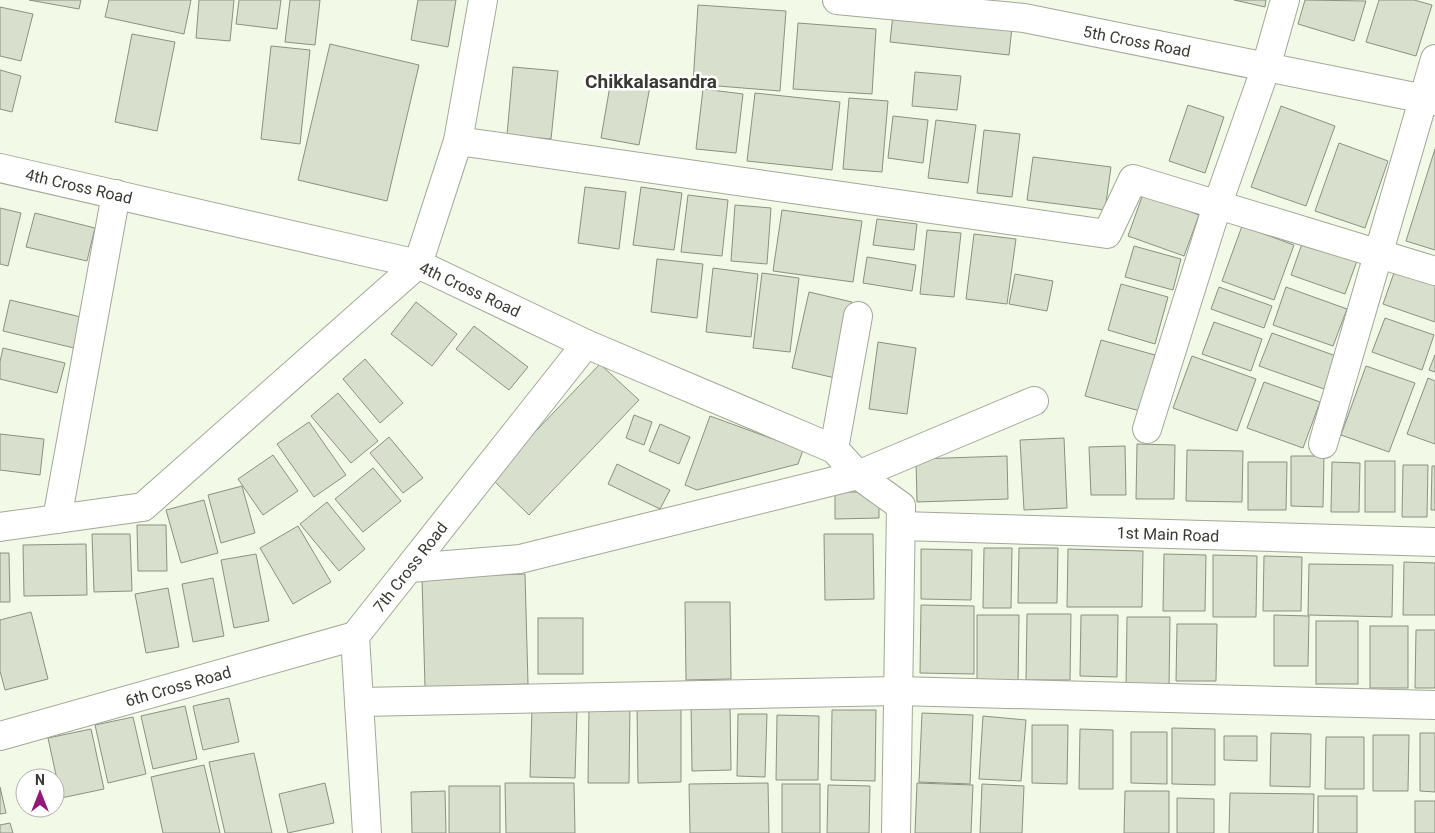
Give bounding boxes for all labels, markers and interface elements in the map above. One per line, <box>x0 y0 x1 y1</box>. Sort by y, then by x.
street label: 5th Cross Road <box>1082 22 1192 61</box>
district label: Chikkalasandra <box>585 70 717 93</box>
street label: 4th Cross Road <box>24 165 134 208</box>
street label: 4th Cross Road <box>416 258 523 321</box>
street label: 7th Cross Road <box>369 519 451 616</box>
street label: 1st Main Road <box>1116 523 1220 546</box>
street label: 6th Cross Road <box>123 662 233 711</box>
north arrow <box>15 768 65 818</box>
text: N <box>35 772 45 788</box>

